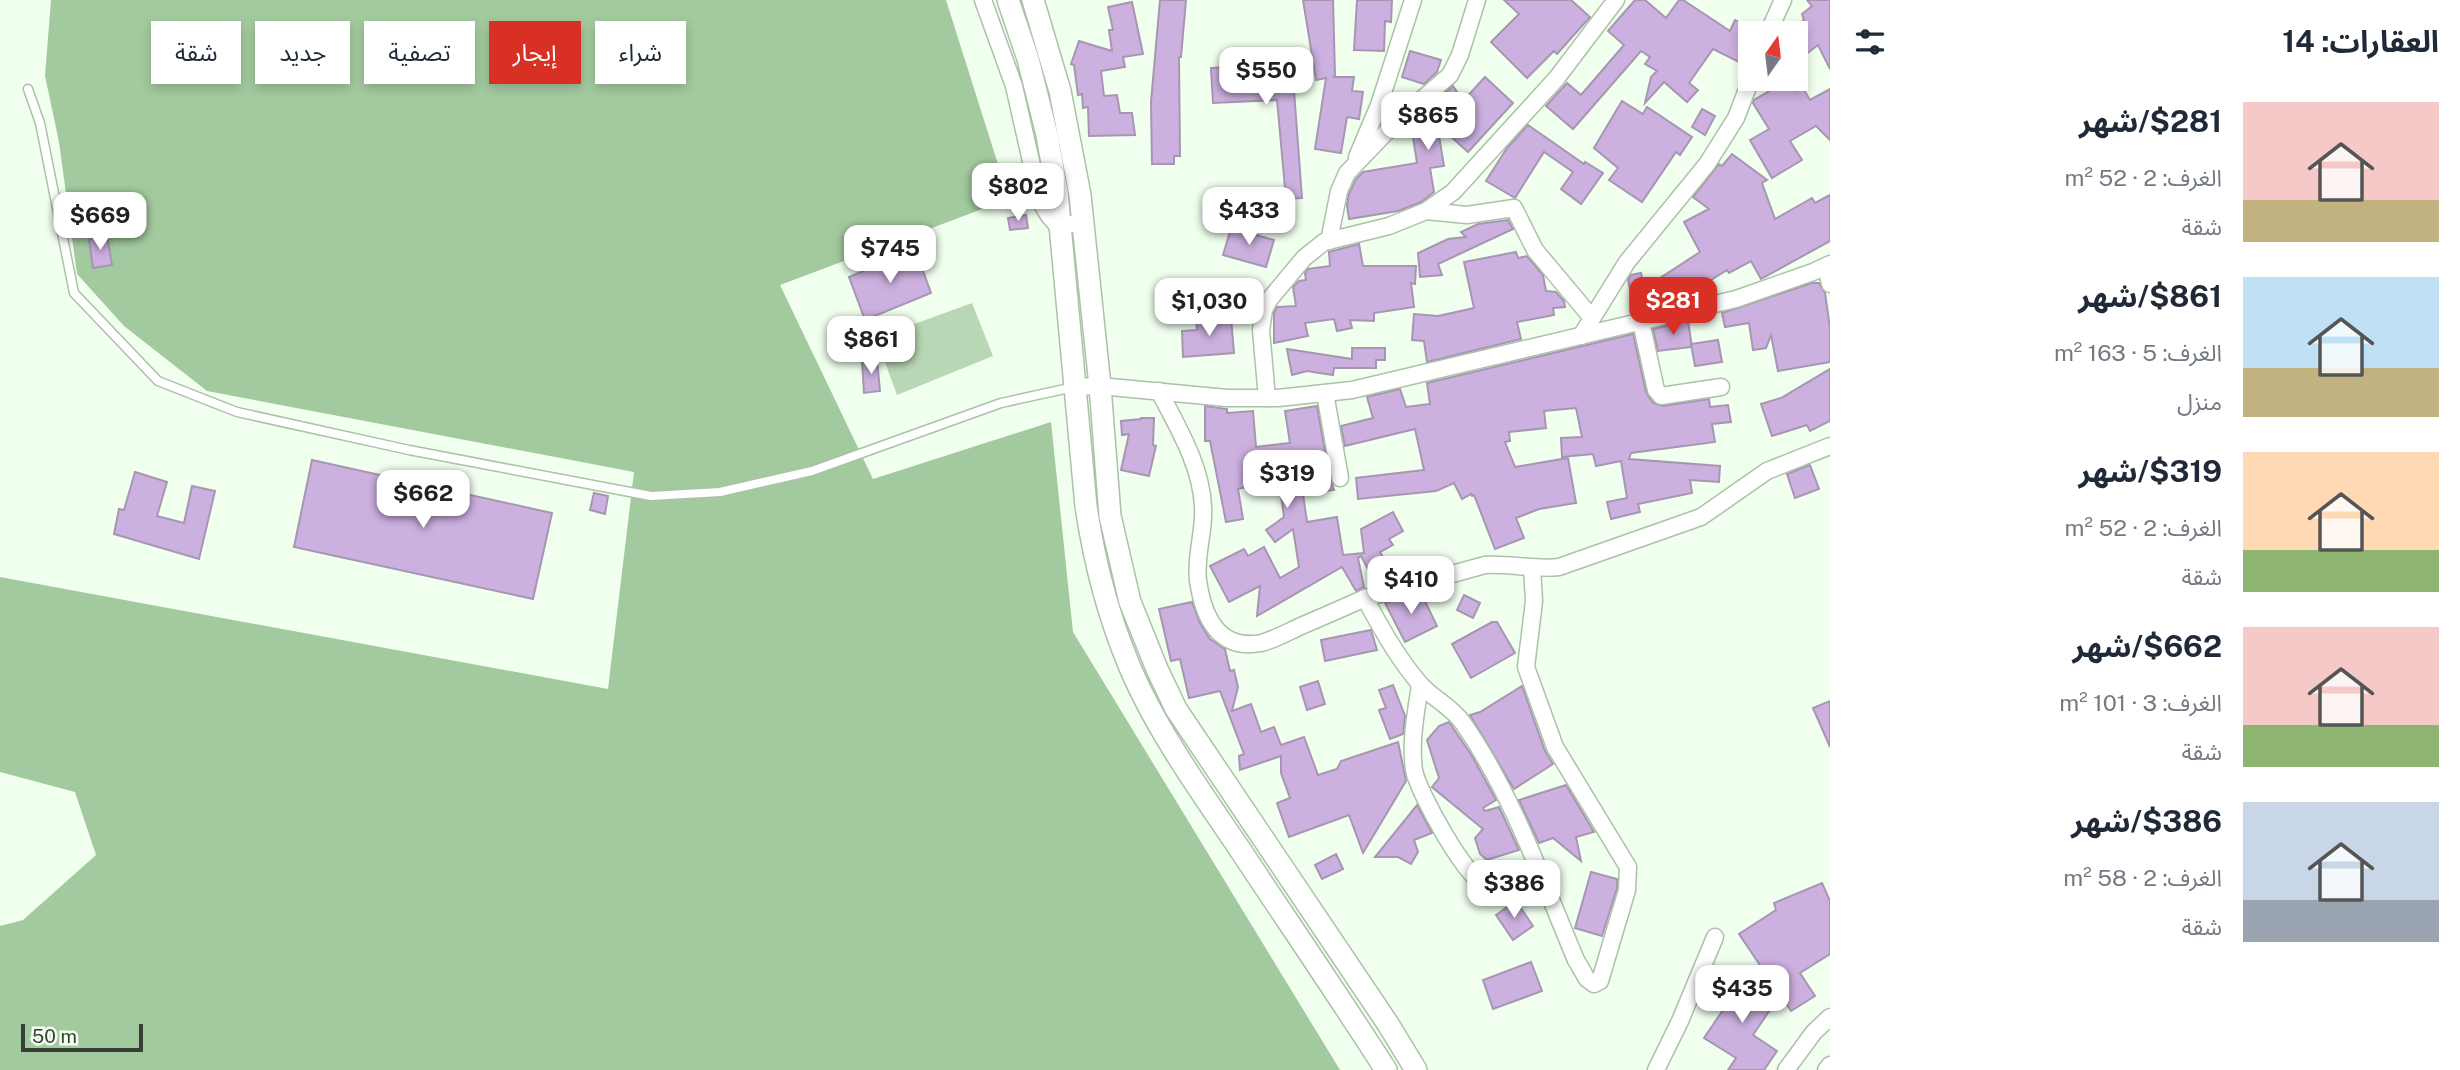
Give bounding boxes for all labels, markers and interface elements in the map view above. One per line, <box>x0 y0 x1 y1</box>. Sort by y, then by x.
chip: شقة <box>151 21 241 84</box>
chip: جديد <box>255 21 350 84</box>
chip: تصفية <box>364 21 475 84</box>
chip: إيجار <box>489 21 581 84</box>
chip: شراء <box>595 21 686 84</box>
north arrow <box>1738 21 1808 91</box>
map controls <box>1738 21 1808 91</box>
icon: filters <box>1851 23 1889 61</box>
text: العقارات: 14 <box>2282 23 2439 59</box>
pin: $550 <box>1225 48 1307 107</box>
text: $550 <box>1235 56 1297 83</box>
pin: $865 <box>1387 92 1469 152</box>
text: $865 <box>1397 101 1459 128</box>
text: $281/شهر <box>2079 103 2222 139</box>
icon: home <box>2299 130 2383 214</box>
pin: $802 <box>977 164 1059 223</box>
text: الغرف: 2 · 52 m² <box>2064 164 2222 191</box>
text: $802 <box>988 172 1048 199</box>
pin: $433 <box>1208 188 1290 247</box>
pin: $669 <box>59 192 141 252</box>
text: $433 <box>1218 196 1280 223</box>
text: $669 <box>69 201 131 228</box>
text: شقة <box>2181 213 2222 240</box>
pin: $745 <box>849 226 931 285</box>
text: $745 <box>860 234 920 261</box>
pin: $1,030 <box>1152 278 1266 338</box>
pin: $281 <box>1632 278 1714 337</box>
text: $861/شهر <box>2078 278 2222 314</box>
text: $281 <box>1645 286 1701 313</box>
text: $1,030 <box>1171 287 1247 314</box>
icon: home <box>2299 305 2383 389</box>
pin: $861 <box>830 316 912 376</box>
text: $861 <box>843 325 899 352</box>
text: الغرف: 5 · 163 m² <box>2054 339 2222 366</box>
text: منزل <box>2177 388 2222 415</box>
pin: $319 <box>1246 450 1328 510</box>
text: $319/شهر <box>2078 453 2222 489</box>
text: $319 <box>1259 459 1315 486</box>
pin: $662 <box>382 470 464 530</box>
text: $662 <box>393 479 453 506</box>
icon: home <box>2299 480 2383 564</box>
text: الغرف: 2 · 52 m² <box>2064 514 2222 541</box>
pin: $410 <box>1370 556 1452 616</box>
text: شقة <box>2181 563 2222 590</box>
text: $410 <box>1383 565 1439 592</box>
text: $662/شهر <box>2072 628 2222 664</box>
icon: home <box>2299 655 2383 739</box>
text: الغرف: 3 · 101 m² <box>2059 689 2222 716</box>
text: شقة <box>2181 738 2222 765</box>
text: $386/شهر <box>2071 803 2222 839</box>
icon: home <box>2299 830 2383 914</box>
pin: $386 <box>1473 860 1555 920</box>
text: الغرف: 2 · 58 m² <box>2063 864 2222 891</box>
text: $386 <box>1483 869 1545 896</box>
text: شقة <box>2181 913 2222 940</box>
pin: $435 <box>1701 965 1783 1025</box>
text: $435 <box>1711 974 1773 1001</box>
scale bar <box>21 1021 144 1053</box>
text: 50 m <box>32 1025 77 1047</box>

